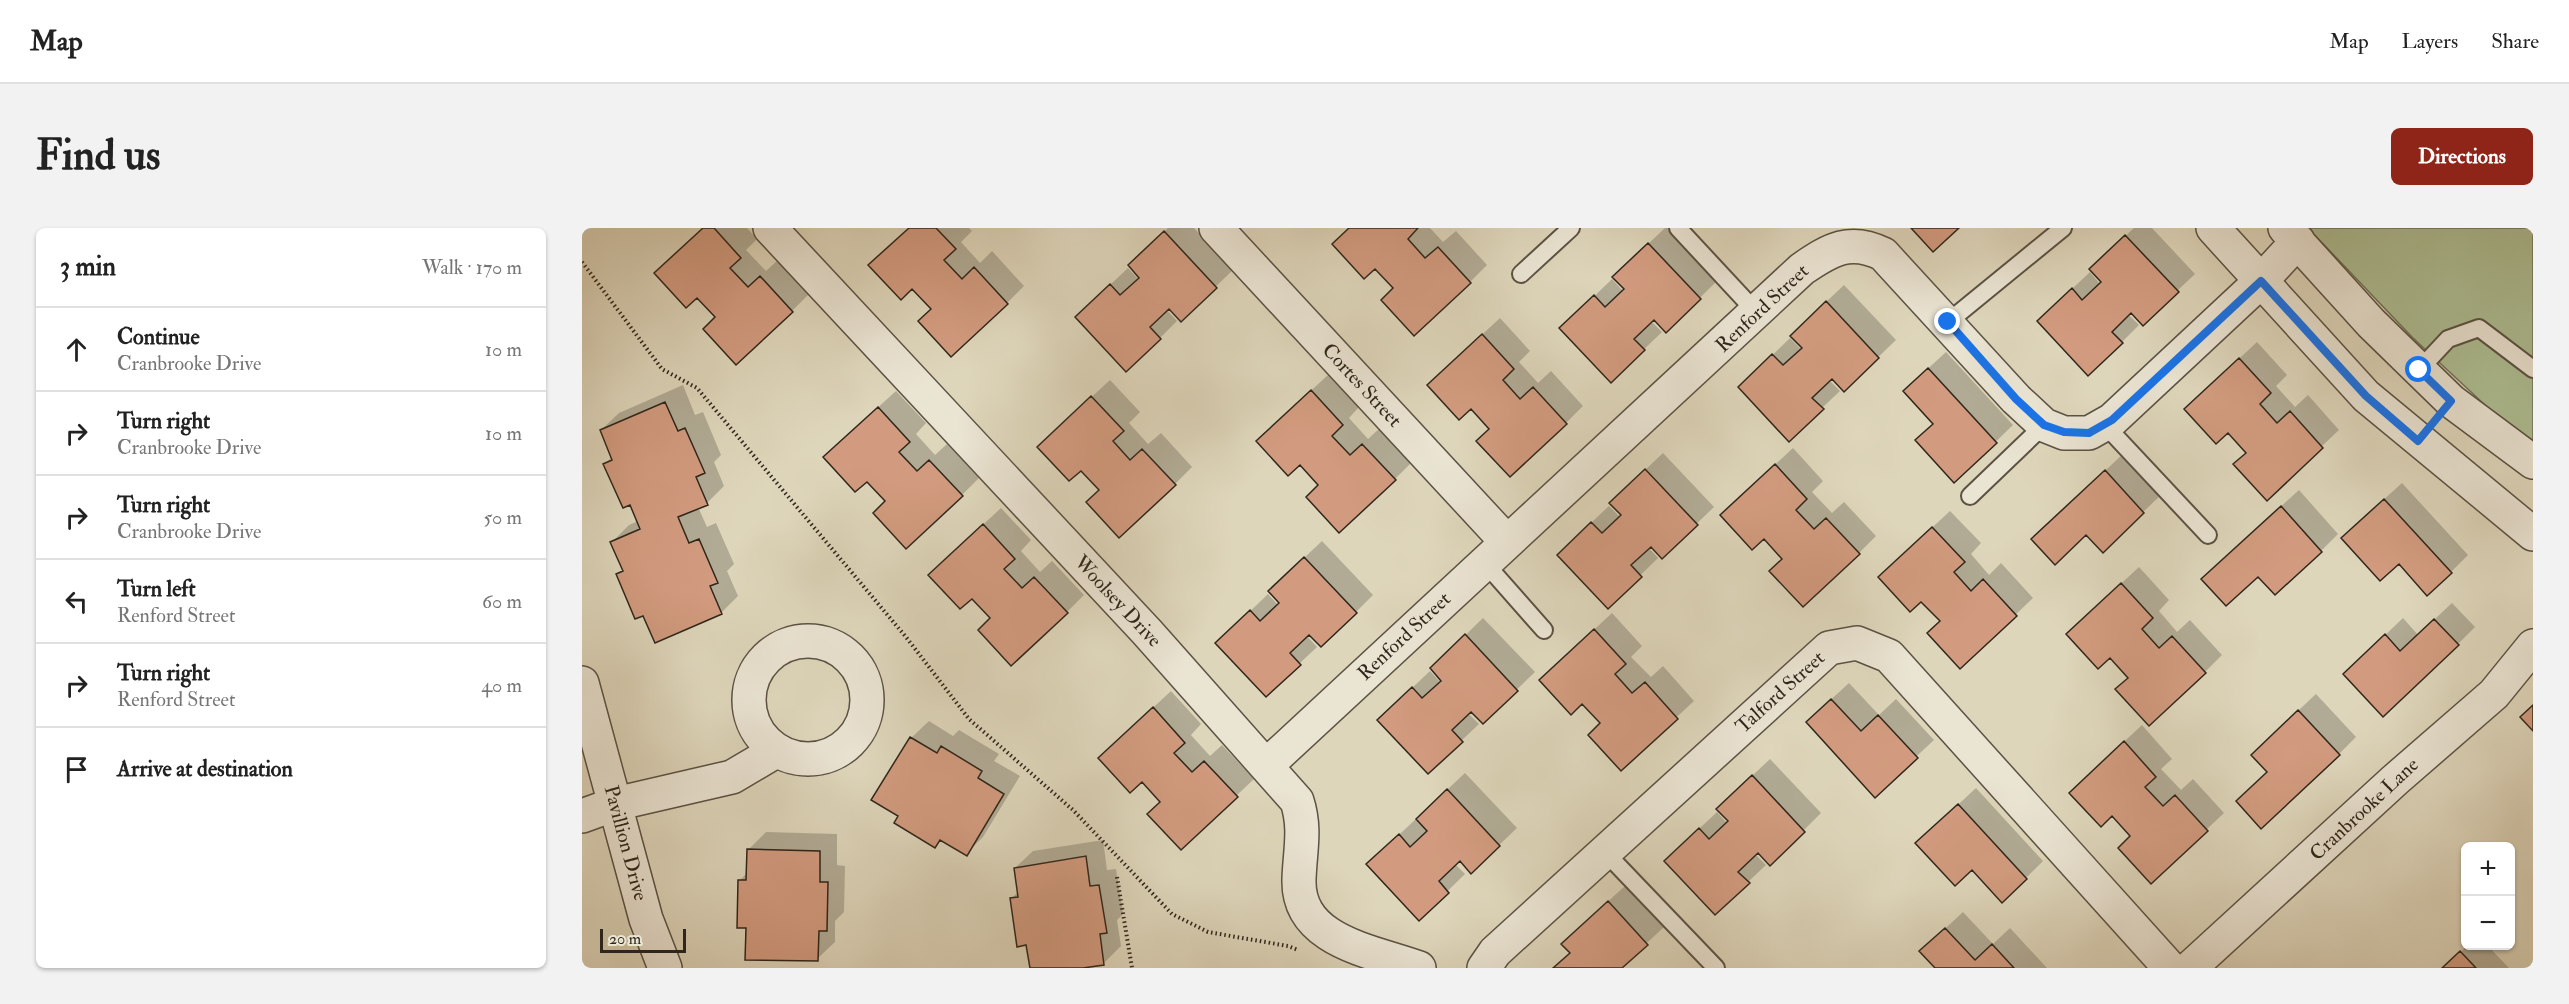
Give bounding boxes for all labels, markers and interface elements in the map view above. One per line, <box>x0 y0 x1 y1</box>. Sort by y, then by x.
text: Map <box>30 24 83 59</box>
text: Map <box>2329 28 2369 55</box>
text: Layers <box>2402 28 2458 55</box>
text: Share <box>2491 28 2539 55</box>
button: Directions <box>2391 128 2533 185</box>
text: Find us <box>36 130 160 182</box>
text: 3 min <box>60 251 116 283</box>
text: Walk · 170 m <box>422 255 522 280</box>
street label: Renford Street <box>1710 258 1814 358</box>
route end <box>1934 308 1960 334</box>
text: Continue <box>117 323 200 351</box>
icon: ahead <box>60 333 93 366</box>
text: 10 m <box>485 337 522 362</box>
street label: Cortes Street <box>1317 338 1408 433</box>
text: Cranbrooke Drive <box>117 351 261 376</box>
route start <box>2405 356 2431 382</box>
text: Turn right <box>117 407 210 435</box>
icon: right <box>60 417 93 450</box>
text: 10 m <box>485 421 522 446</box>
text: Cranbrooke Drive <box>117 435 261 460</box>
text: Turn right <box>117 491 210 519</box>
icon: right <box>60 501 93 534</box>
text: 50 m <box>483 505 522 530</box>
text: Cranbrooke Drive <box>117 519 261 544</box>
street label: Woolsey Drive <box>1068 549 1167 652</box>
text: Turn left <box>117 575 196 603</box>
icon: left <box>60 585 93 618</box>
street label: Renford Street <box>1352 586 1456 686</box>
text: 60 m <box>482 589 522 614</box>
text: Renford Street <box>117 603 235 628</box>
street label: Talford Street <box>1730 645 1830 739</box>
text: Turn right <box>117 659 210 687</box>
icon: right <box>60 669 93 702</box>
text: 40 m <box>481 673 522 698</box>
text: Renford Street <box>117 687 235 712</box>
street label: Cranbrooke Lane <box>2304 752 2424 866</box>
icon: arrive <box>60 753 93 786</box>
text: Arrive at destination <box>117 755 293 783</box>
street label: Pavillion Drive <box>599 783 653 903</box>
map controls <box>2461 842 2515 950</box>
button: + <box>2461 842 2515 896</box>
button: − <box>2461 896 2515 950</box>
scale bar <box>600 926 686 954</box>
text: 20 m <box>609 929 641 949</box>

